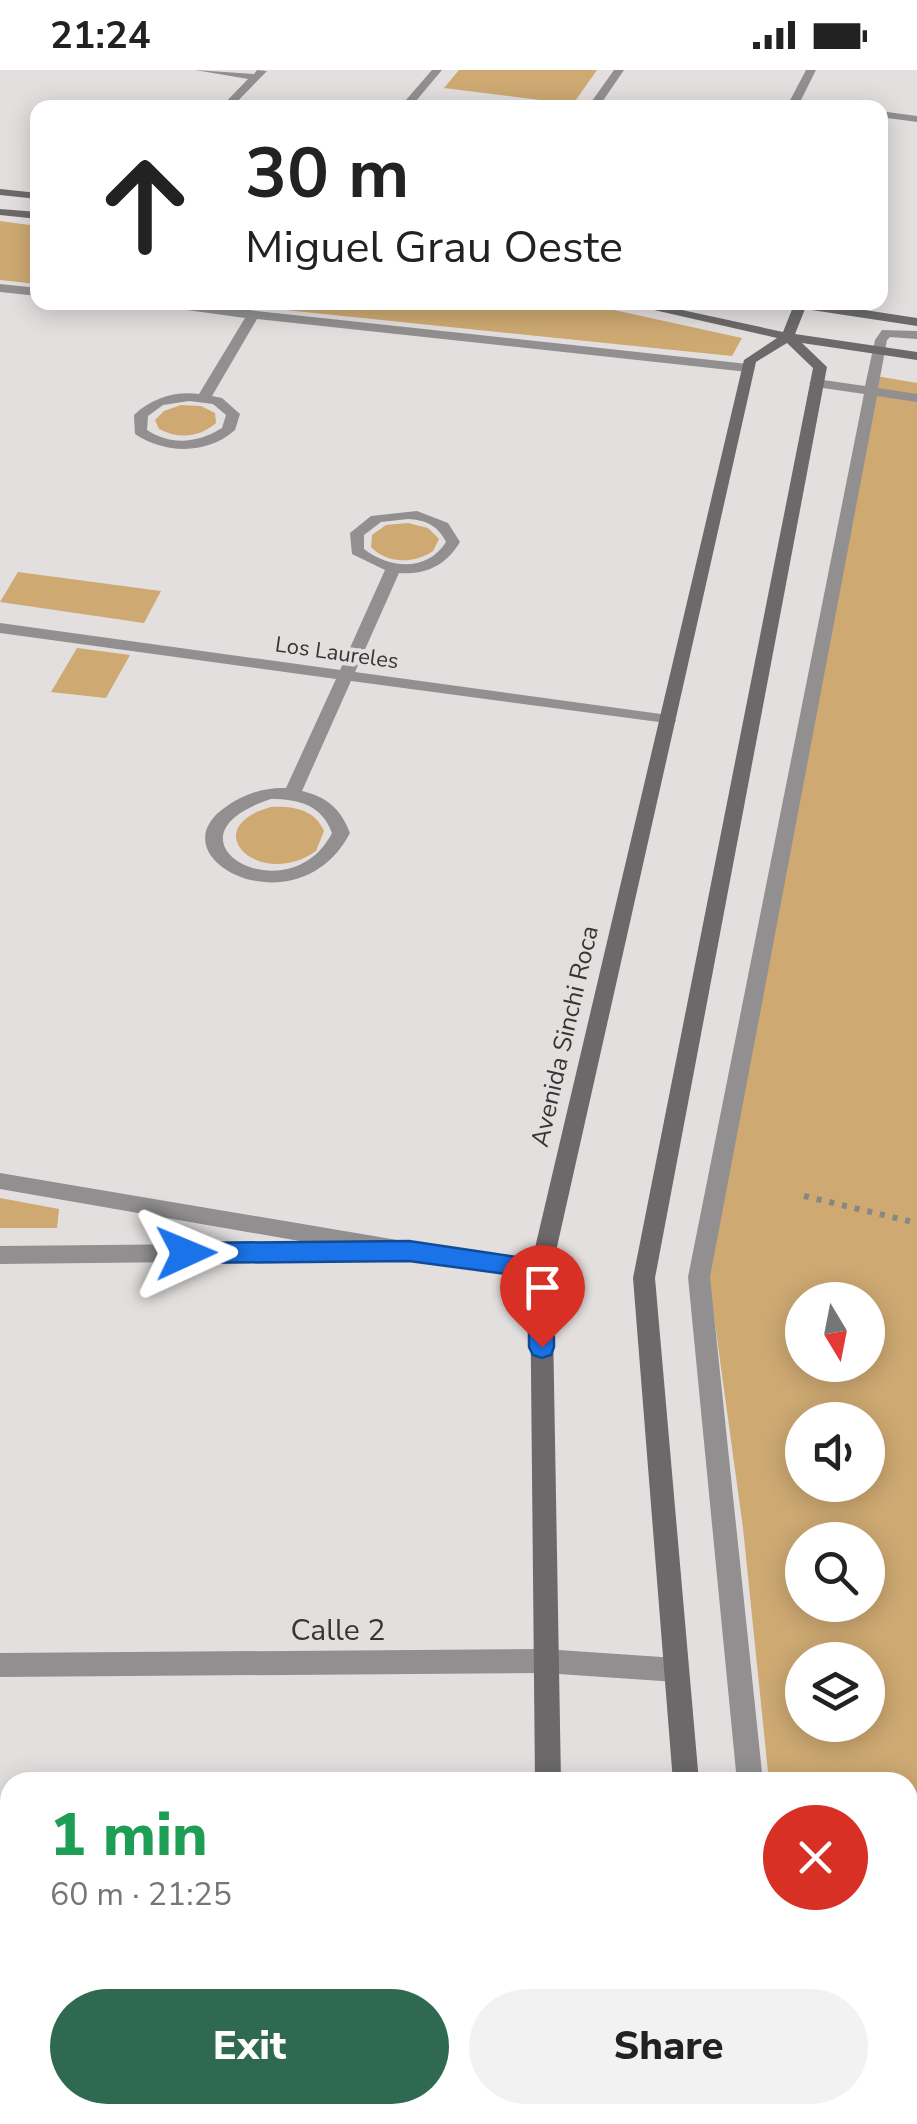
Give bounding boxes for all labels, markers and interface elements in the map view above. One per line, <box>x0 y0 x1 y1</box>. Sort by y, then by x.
text: 21:24 <box>50 10 151 61</box>
text: 30 m <box>245 126 409 222</box>
icon: ahead <box>80 140 210 270</box>
text: Miguel Grau Oeste <box>245 217 623 278</box>
street label: Los Laureles <box>273 629 401 677</box>
street label: Avenida Sinchi Roca <box>523 922 607 1150</box>
position arrow <box>134 1201 238 1305</box>
pin <box>500 1245 585 1348</box>
icon: arrive <box>515 1260 570 1315</box>
north arrow <box>785 1282 885 1382</box>
map controls <box>785 1282 885 1742</box>
button: sound <box>785 1402 885 1502</box>
button: search <box>785 1522 885 1622</box>
street label: Calle 2 <box>291 1610 385 1651</box>
button: layers <box>785 1642 885 1742</box>
text: 1 min <box>50 1794 208 1876</box>
button: close <box>763 1805 868 1910</box>
text: 60 m · 21:25 <box>50 1873 232 1916</box>
button: Exit <box>50 1989 449 2104</box>
button: Share <box>469 1989 868 2104</box>

